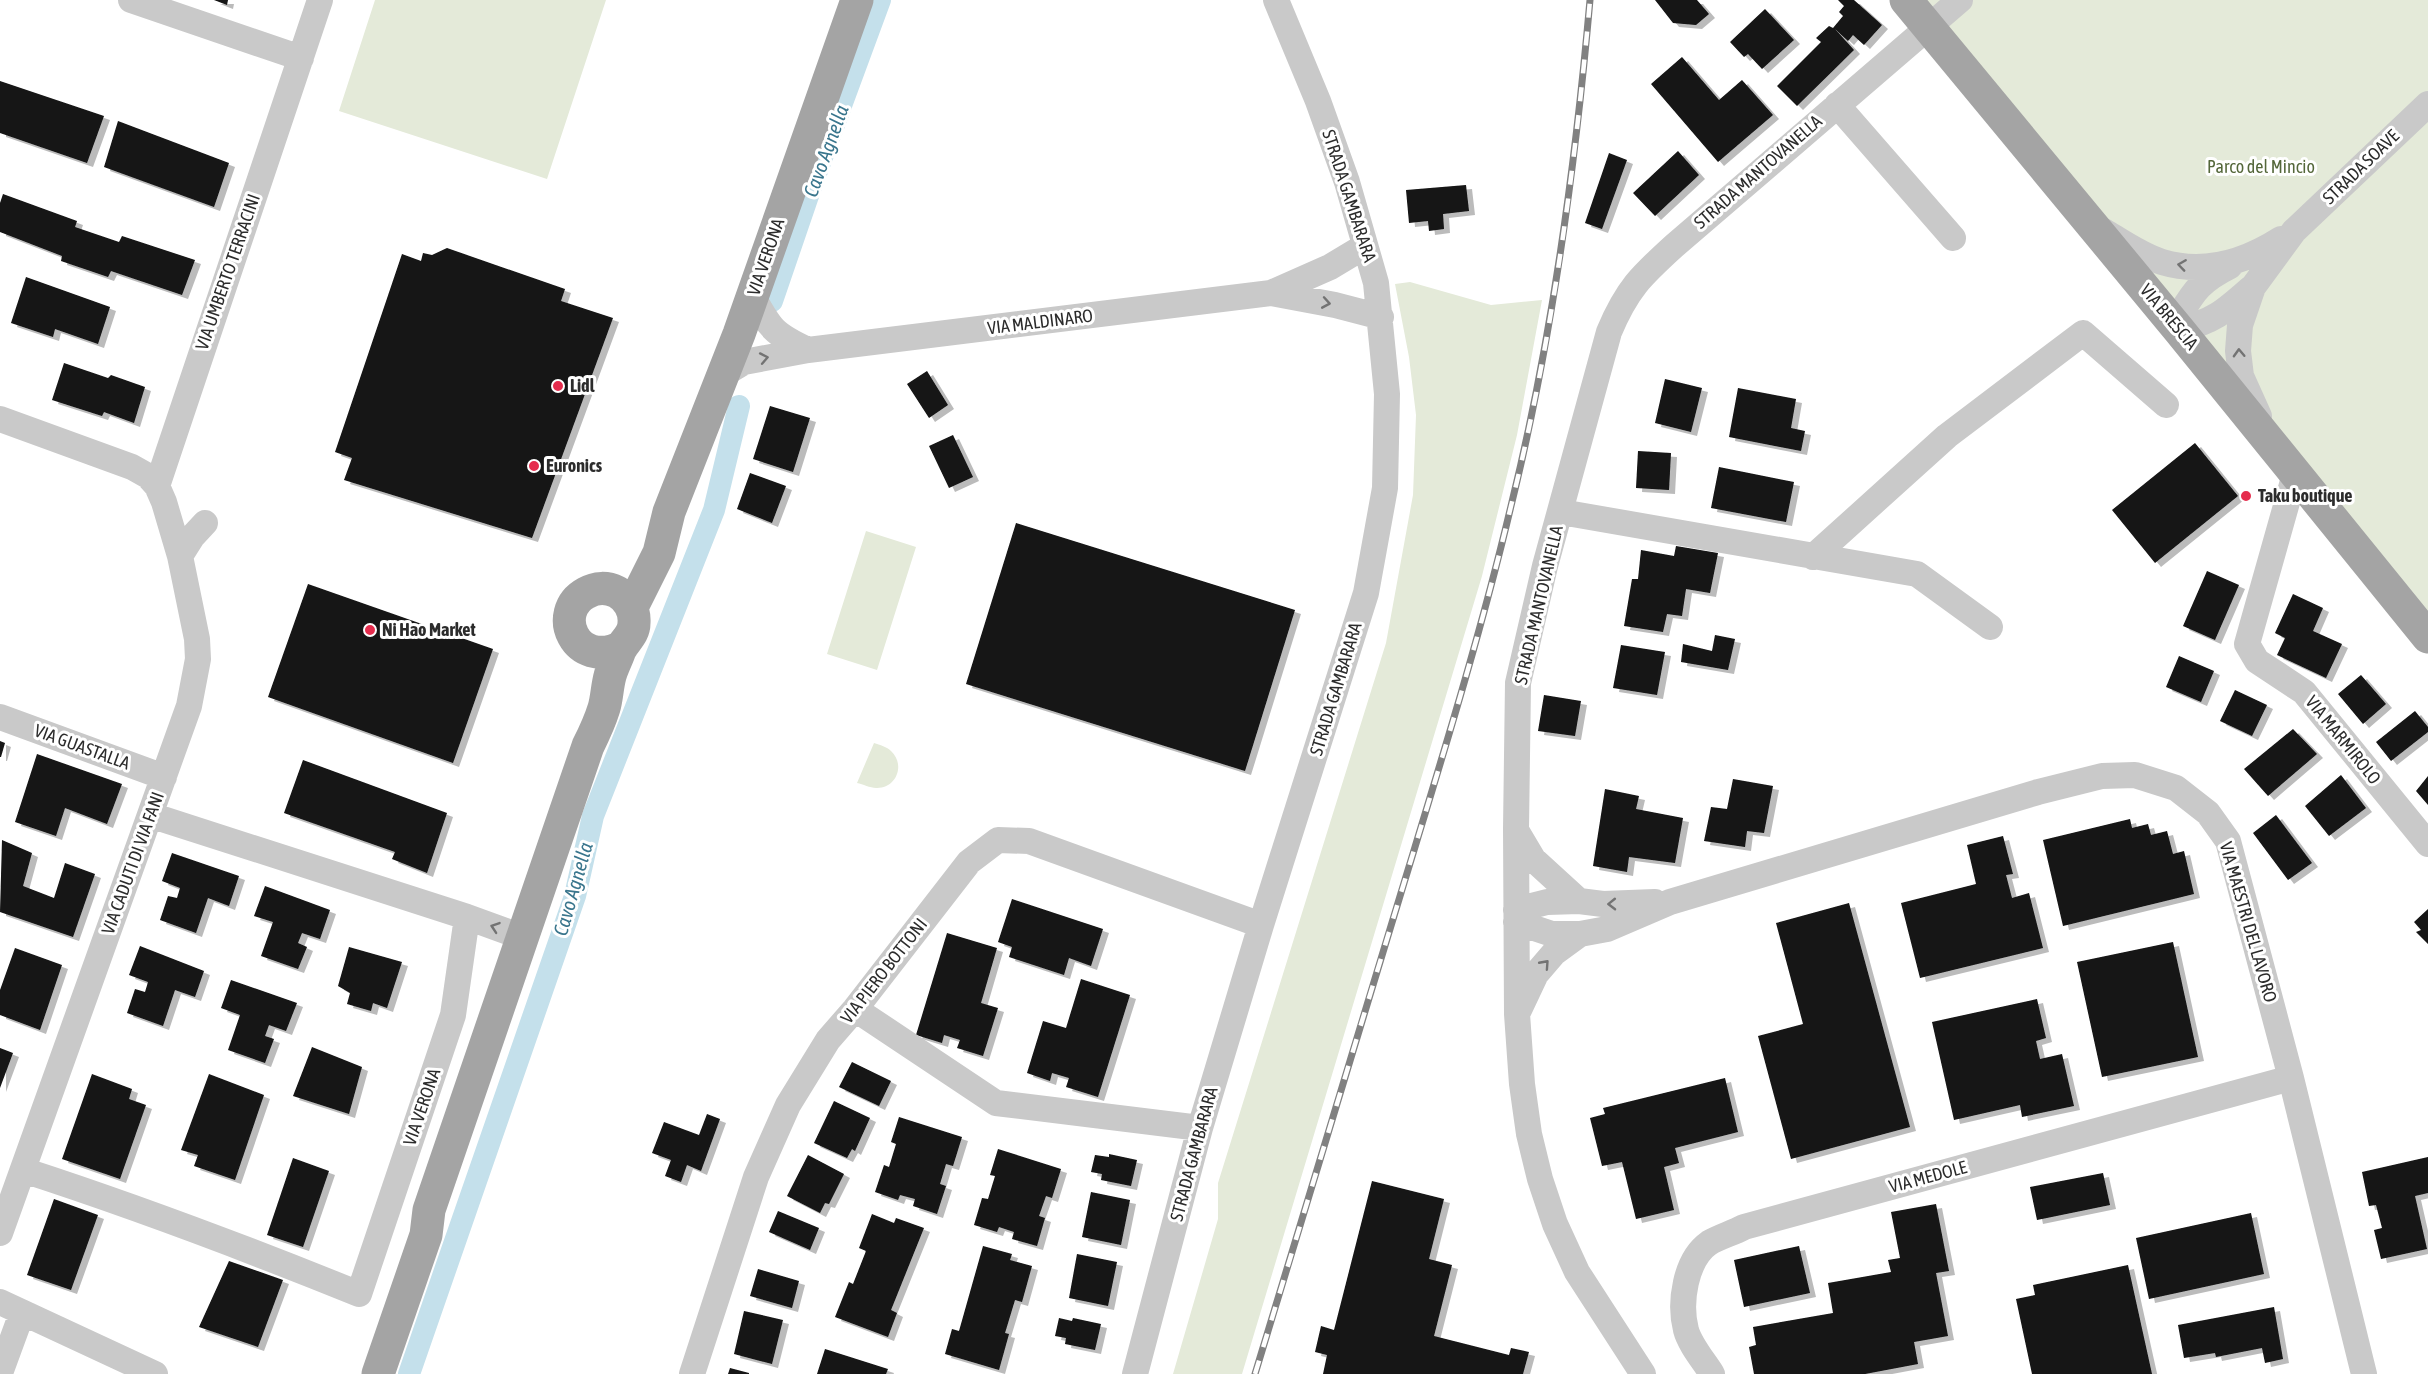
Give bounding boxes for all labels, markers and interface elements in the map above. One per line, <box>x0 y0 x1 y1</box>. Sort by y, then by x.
water label: Cavo Agnella <box>798 102 853 200</box>
street label: STRADA MANTOVANELLA <box>1690 110 1826 233</box>
street label: STRADA SOAVE <box>2318 125 2403 208</box>
street label: STRADA GAMBARARA <box>1318 127 1381 265</box>
park label: Parco del Mincio <box>2207 156 2315 177</box>
street label: VIA UMBERTO TERRACINI <box>191 191 264 353</box>
street label: VIA VERONA <box>743 215 789 298</box>
one-way arrow <box>2177 260 2186 272</box>
street label: VIA BRESCIA <box>2136 280 2203 354</box>
one-way arrow <box>1321 296 1331 309</box>
street label: VIA MALDINARO <box>986 305 1094 338</box>
one-way arrow <box>2233 348 2245 357</box>
one-way arrow <box>758 352 768 365</box>
place label: Lidl <box>570 375 595 396</box>
marker: Lidl <box>551 379 565 393</box>
place label: Euronics <box>546 455 603 476</box>
marker: Euronics <box>527 459 541 473</box>
place label: Taku boutique <box>2258 485 2353 506</box>
marker: Taku boutique <box>2239 489 2253 503</box>
street label: STRADA MANTOVANELLA <box>1510 523 1567 686</box>
place label: Ni Hao Market <box>382 619 476 640</box>
street label: STRADA GAMBARARA <box>1305 620 1366 758</box>
marker: Ni Hao Market <box>363 623 377 637</box>
street label: VIA MARMIROLO <box>2301 691 2385 788</box>
street label: VIA GUASTALLA <box>32 720 133 774</box>
street label: VIA CADUTI DI VIA FANI <box>97 789 168 937</box>
street label: VIA MAESTRI DEL LAVORO <box>2216 839 2281 1004</box>
water label: Cavo Agnella <box>548 840 597 938</box>
one-way arrow <box>1608 898 1617 910</box>
street label: VIA PIERO BOTTONI <box>836 914 931 1027</box>
one-way arrow <box>490 921 501 934</box>
one-way arrow <box>1538 960 1549 970</box>
street label: VIA VERONA <box>399 1065 445 1148</box>
street label: STRADA GAMBARARA <box>1166 1084 1222 1223</box>
street label: VIA MEDOLE <box>1887 1156 1969 1197</box>

